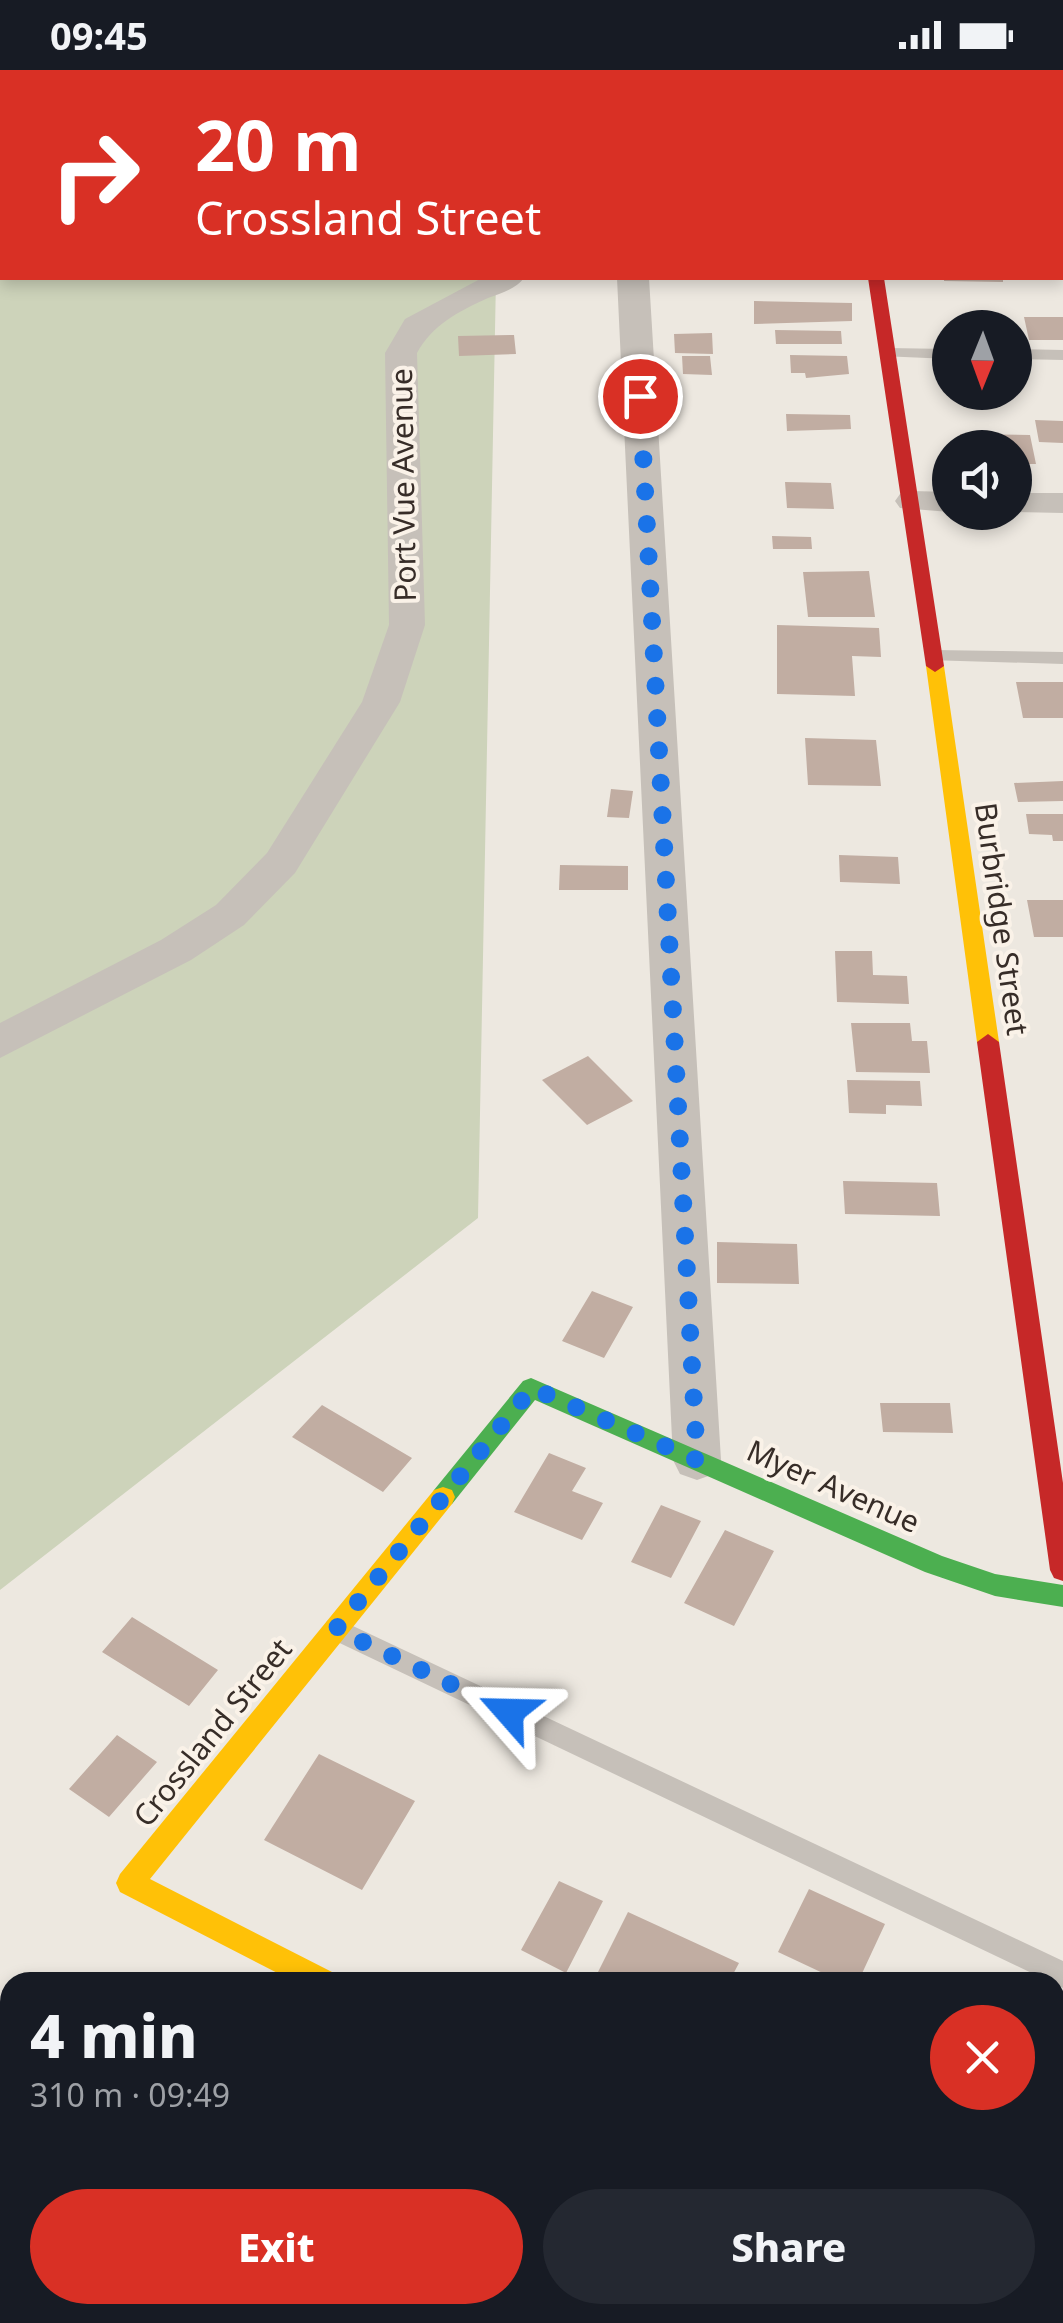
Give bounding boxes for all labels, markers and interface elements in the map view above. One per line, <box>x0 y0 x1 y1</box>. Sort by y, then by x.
text: 09:45 <box>50 9 148 61</box>
text: 20 m <box>195 96 362 192</box>
icon: right <box>30 110 160 240</box>
text: Crossland Street <box>195 187 541 248</box>
north arrow <box>932 310 1032 410</box>
map controls <box>932 310 1032 530</box>
pin <box>598 354 683 439</box>
street label: Port Vue Avenue <box>380 368 425 602</box>
icon: arrive <box>613 369 668 424</box>
button: sound <box>932 430 1032 530</box>
street label: Burbridge Street <box>966 800 1039 1038</box>
street label: Myer Avenue <box>741 1429 926 1542</box>
street label: Crossland Street <box>123 1629 300 1835</box>
position arrow <box>457 1660 561 1764</box>
text: 4 min <box>30 1994 198 2076</box>
button: close <box>930 2005 1035 2110</box>
text: 310 m · 09:49 <box>30 2073 230 2116</box>
button: Exit <box>30 2189 523 2304</box>
button: Share <box>543 2189 1035 2304</box>

